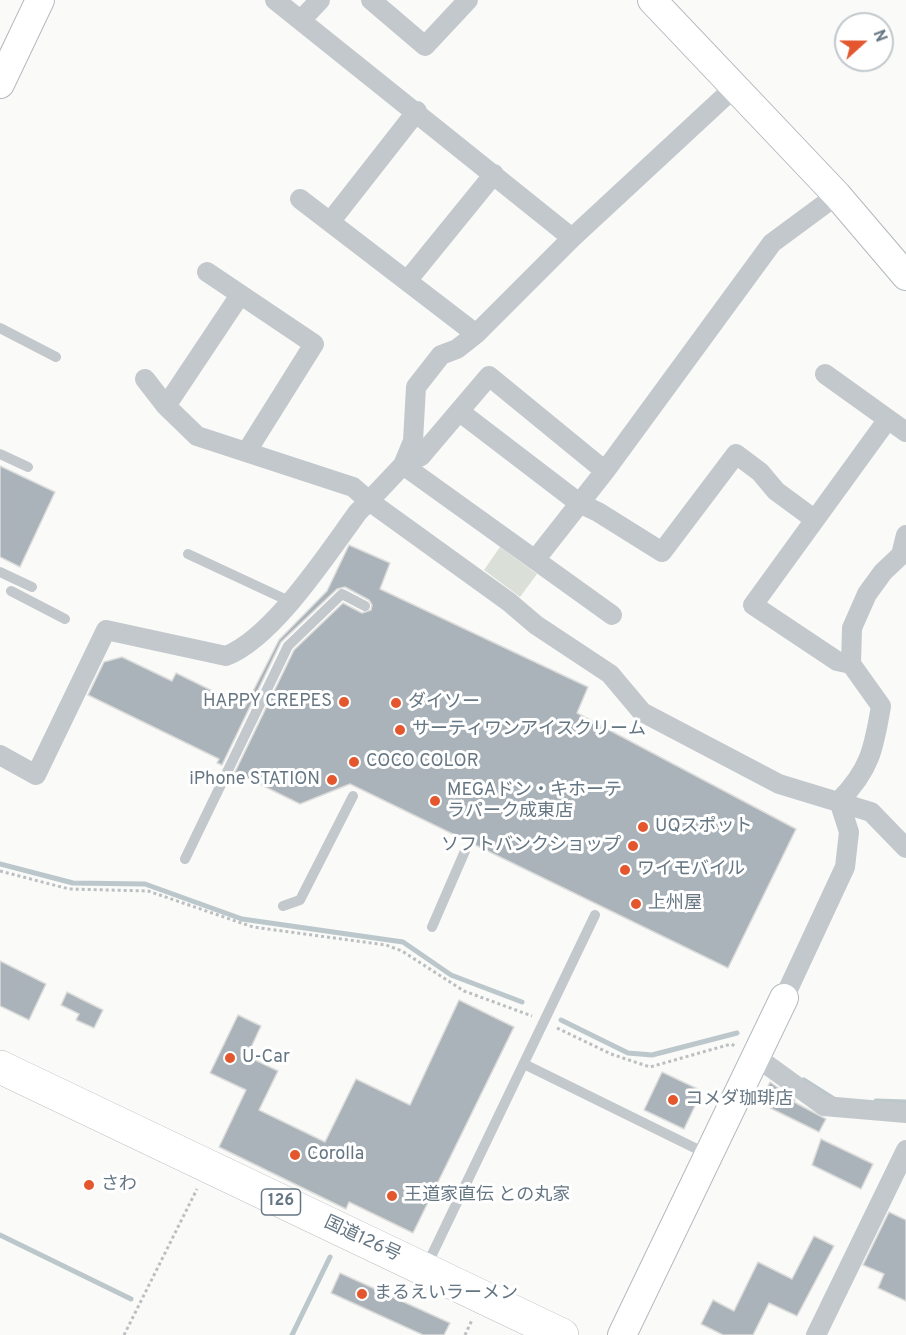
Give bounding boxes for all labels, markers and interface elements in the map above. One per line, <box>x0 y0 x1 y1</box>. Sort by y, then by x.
north arrow <box>834 12 894 72</box>
text: N <box>868 27 890 45</box>
place label: HAPPY CREPES <box>203 691 332 713</box>
place label: ダイソー <box>408 692 480 714</box>
marker: HAPPY CREPES <box>337 695 351 709</box>
marker: ダイソー <box>389 696 403 710</box>
place label: サーティワンアイスクリーム <box>412 719 646 741</box>
marker: サーティワンアイスクリーム <box>393 723 407 737</box>
place label: COCO COLOR <box>366 751 479 773</box>
marker: COCO COLOR <box>347 755 361 769</box>
place label: iPhone STATION <box>189 769 320 791</box>
marker: iPhone STATION <box>325 773 339 787</box>
place label: MEGAドン・キホーテ ラパーク成東店 <box>447 780 622 822</box>
marker: MEGAドン・キホーテ ラパーク成東店 <box>428 794 442 808</box>
place label: UQスポット <box>655 816 753 838</box>
marker: UQスポット <box>636 820 650 834</box>
place label: ソフトバンクショップ <box>441 835 621 857</box>
marker: ソフトバンクショップ <box>626 839 640 853</box>
place label: ワイモバイル <box>637 859 745 881</box>
marker: ワイモバイル <box>618 863 632 877</box>
place label: 上州屋 <box>648 893 702 915</box>
marker: 上州屋 <box>629 897 643 911</box>
place label: U-Car <box>242 1047 290 1069</box>
marker: U-Car <box>223 1051 237 1065</box>
place label: コメダ珈琲店 <box>685 1089 793 1111</box>
marker: コメダ珈琲店 <box>666 1093 680 1107</box>
place label: Corolla <box>307 1144 364 1166</box>
marker: Corolla <box>288 1148 302 1162</box>
place label: さわ <box>101 1174 137 1196</box>
marker: さわ <box>82 1178 96 1192</box>
place label: 王道家直伝 との丸家 <box>404 1185 570 1207</box>
road number: 126 <box>262 1189 300 1215</box>
marker: 王道家直伝 との丸家 <box>385 1189 399 1203</box>
street label: 国道126号 <box>320 1213 404 1267</box>
place label: まるえいラーメン <box>374 1283 518 1305</box>
marker: まるえいラーメン <box>355 1287 369 1301</box>

